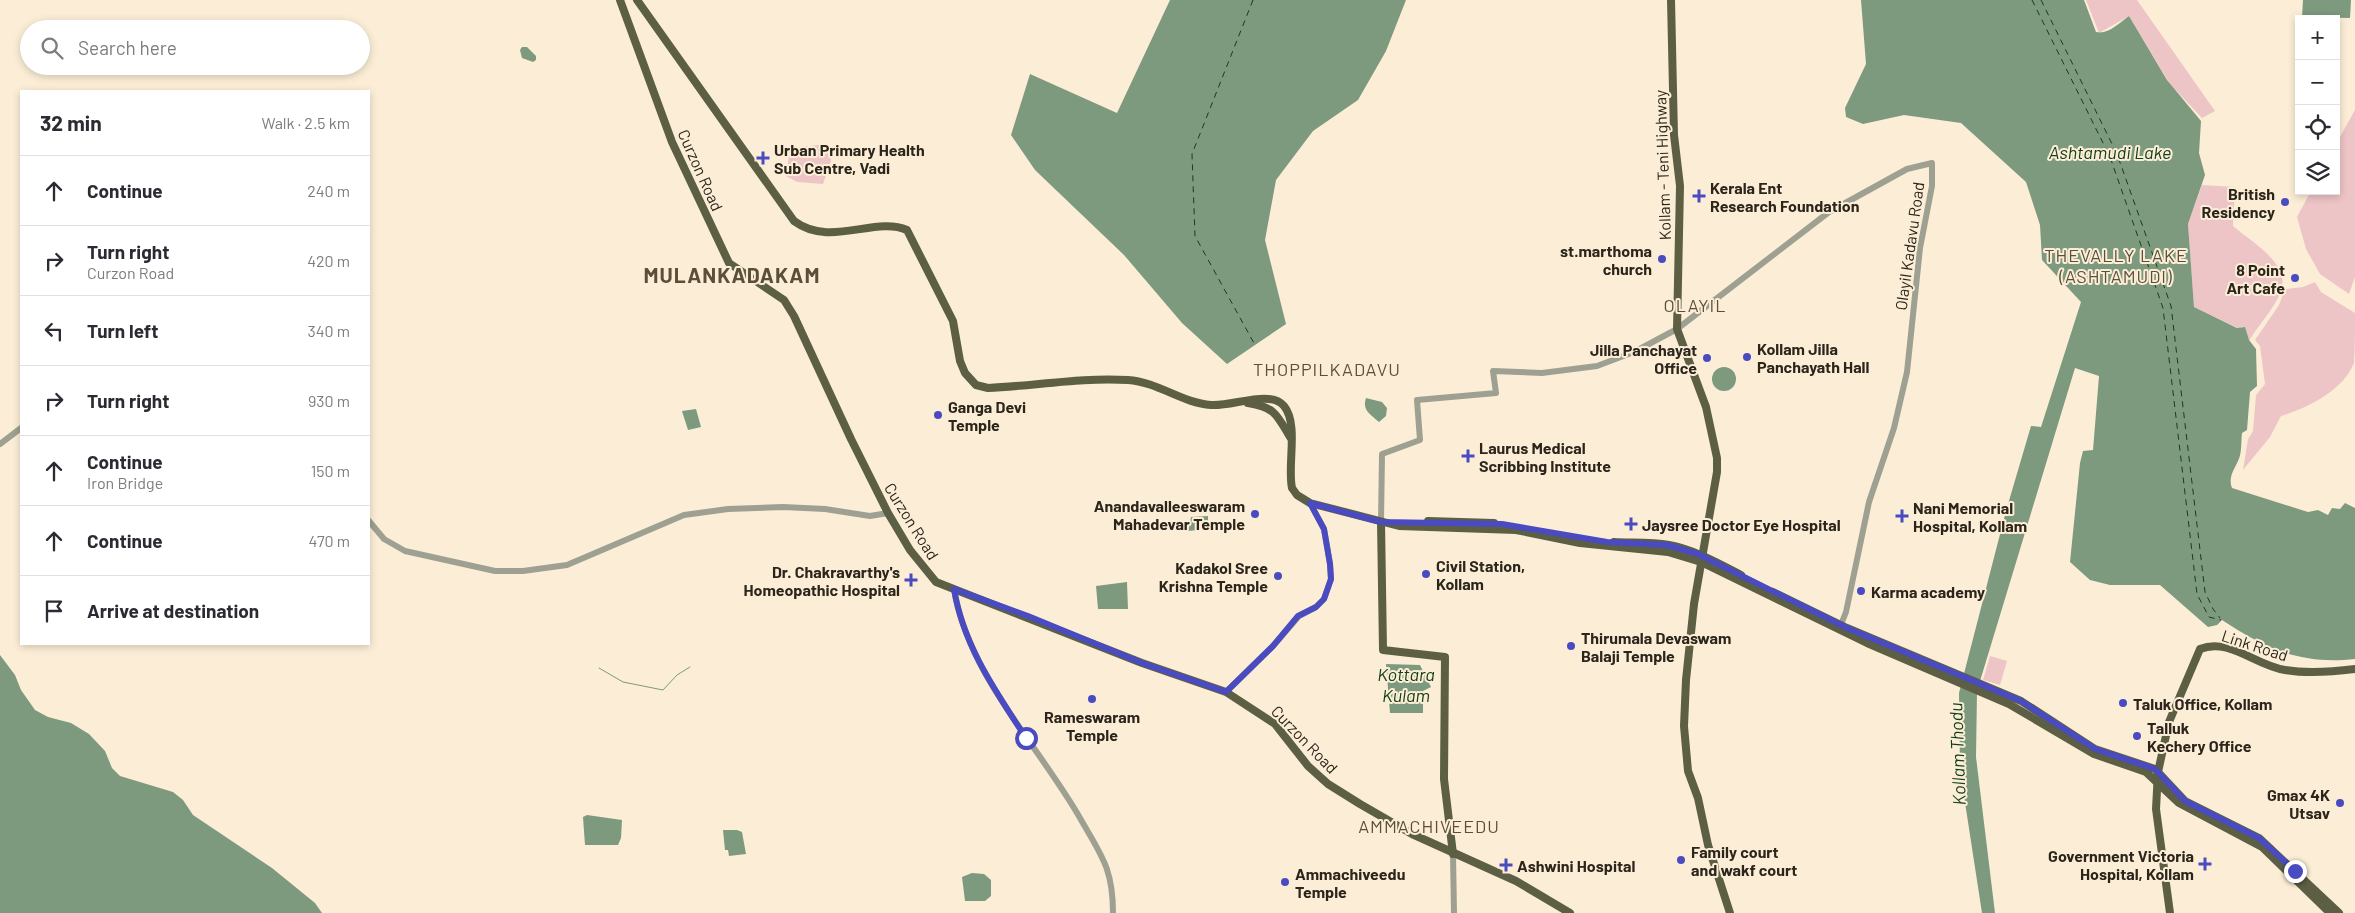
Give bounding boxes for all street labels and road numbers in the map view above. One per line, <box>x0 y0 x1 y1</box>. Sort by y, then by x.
street label: Kollam - Teni Highway <box>1650 89 1674 241</box>
street label: Curzon Road <box>675 126 727 214</box>
street label: Olayil Kadavu Road <box>1891 181 1927 311</box>
street label: Curzon Road <box>881 479 943 563</box>
street label: Link Road <box>2220 625 2290 665</box>
street label: Curzon Road <box>1268 701 1342 777</box>

